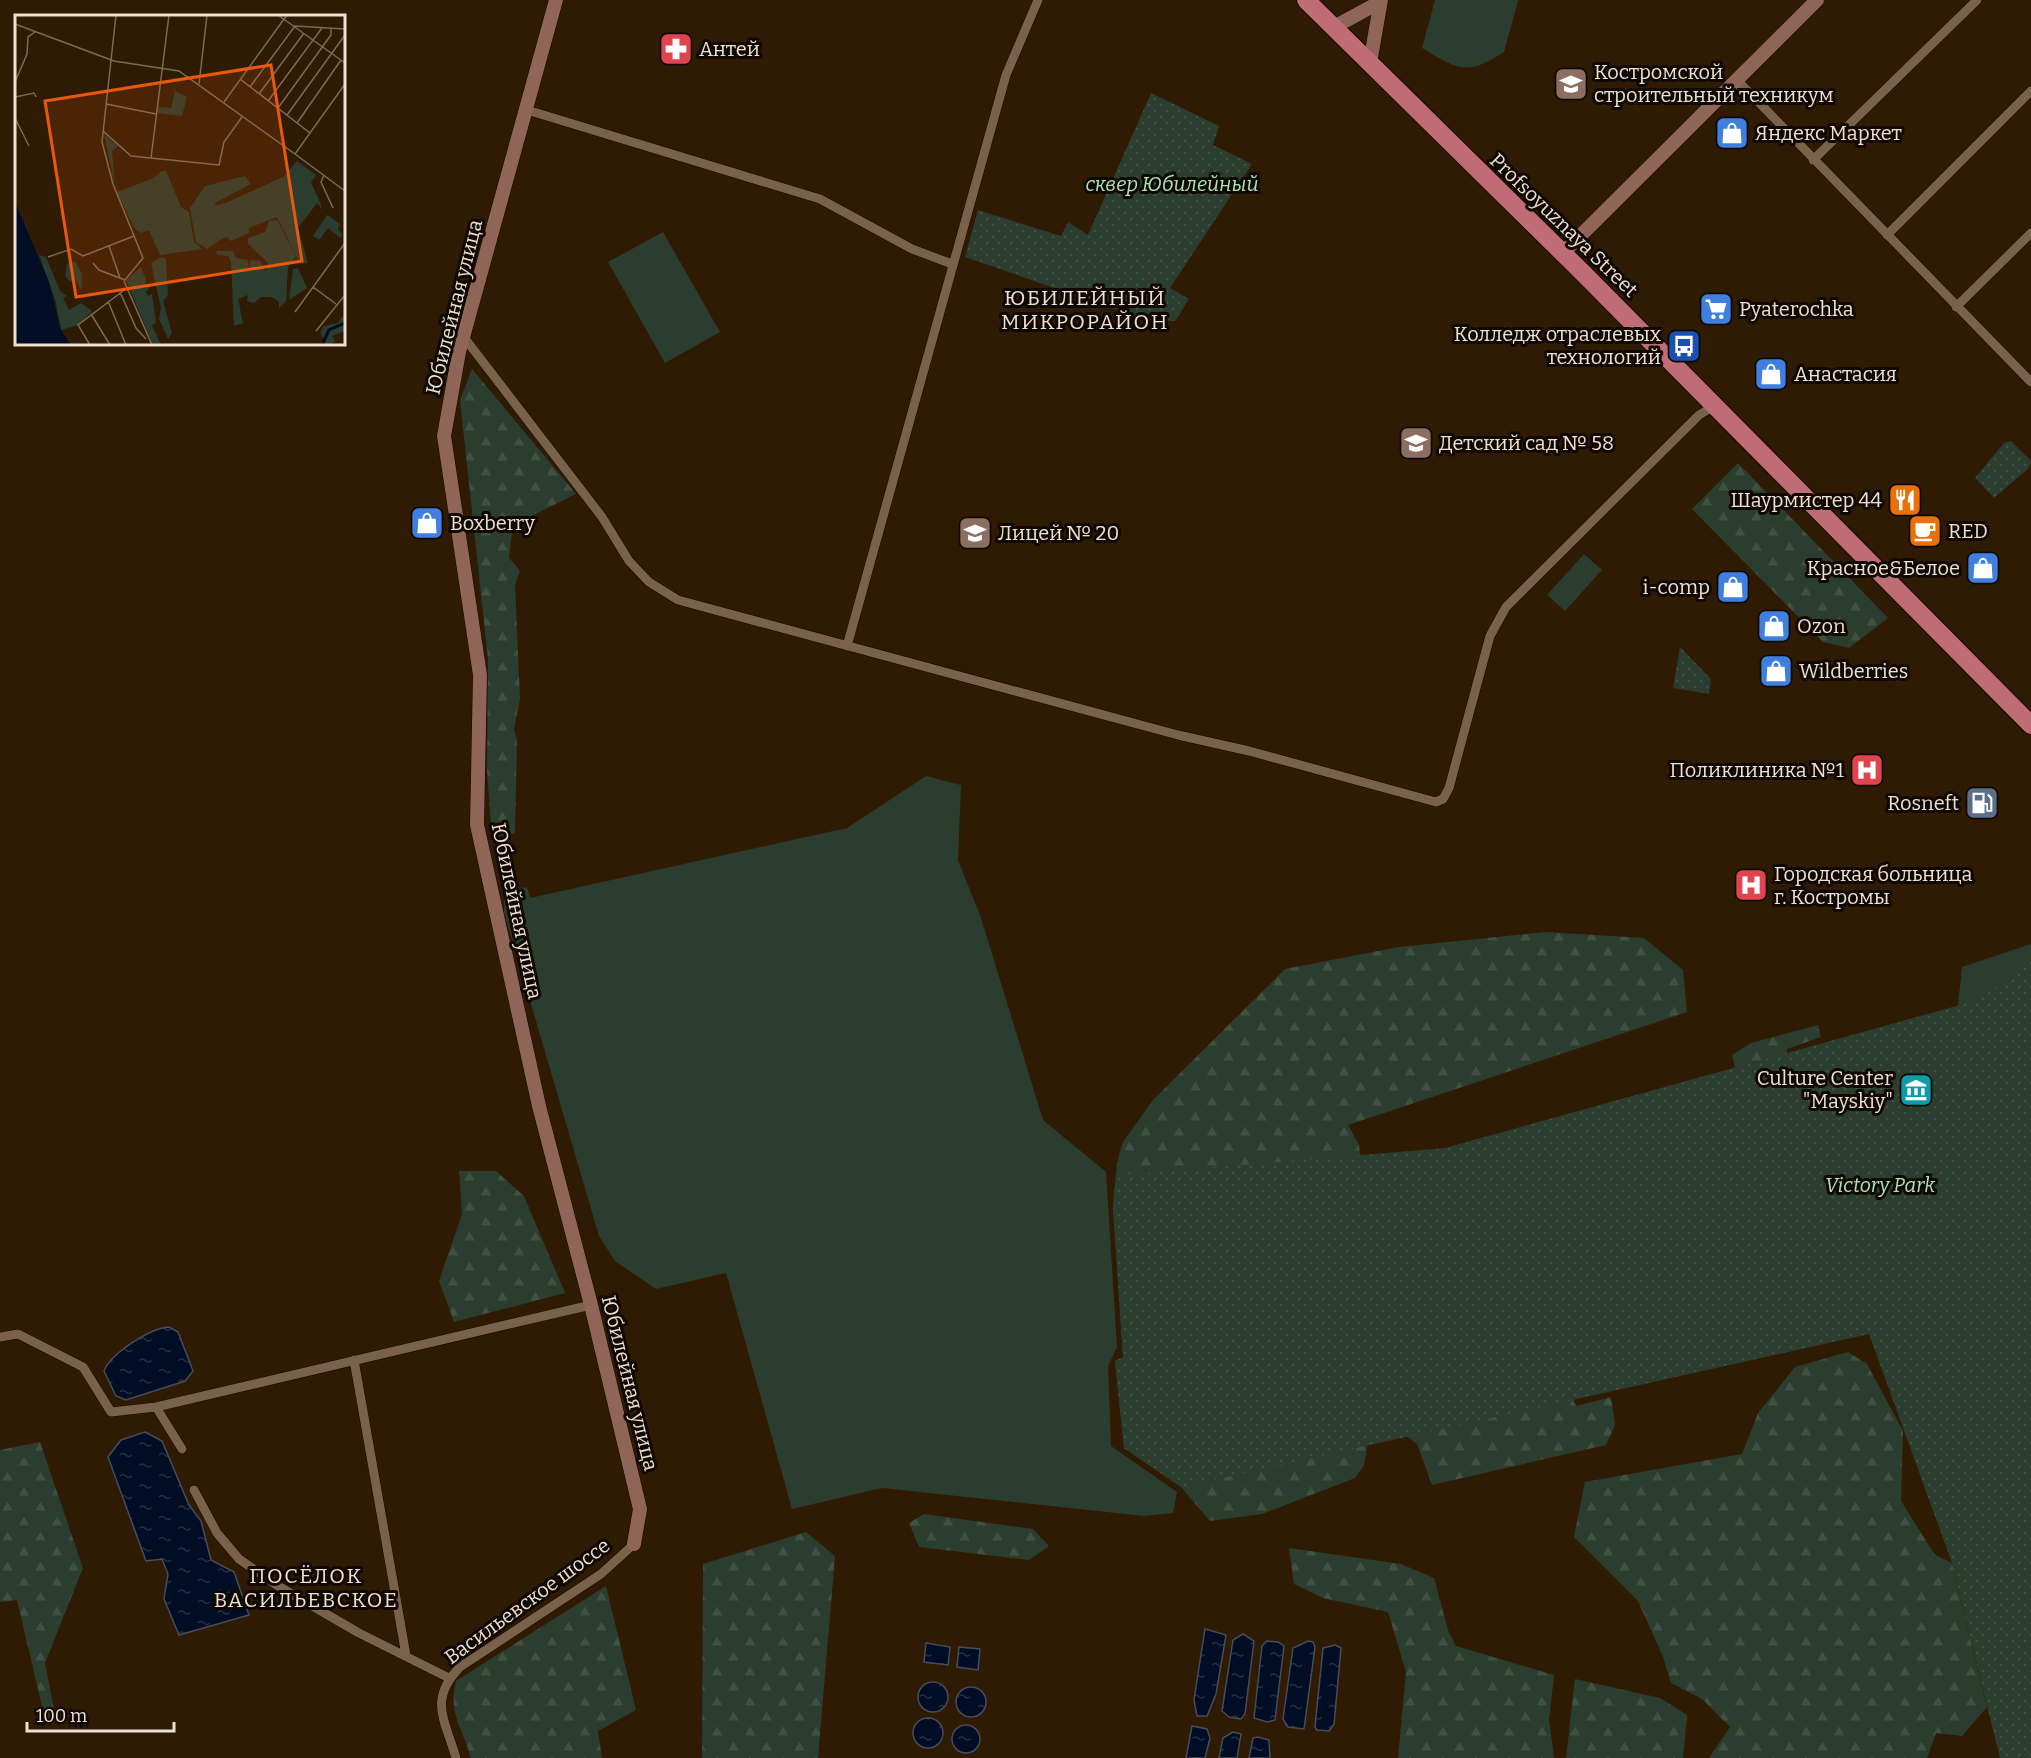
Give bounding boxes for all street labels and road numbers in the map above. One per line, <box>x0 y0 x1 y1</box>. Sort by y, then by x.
street label: Profsoyuznaya Street <box>1485 148 1643 302</box>
street label: Юбилейная улица <box>421 217 487 397</box>
street label: Юбилейная улица <box>487 821 547 1001</box>
street label: Юбилейная улица <box>597 1293 663 1473</box>
street label: Васильевское шоссе <box>440 1533 614 1669</box>

